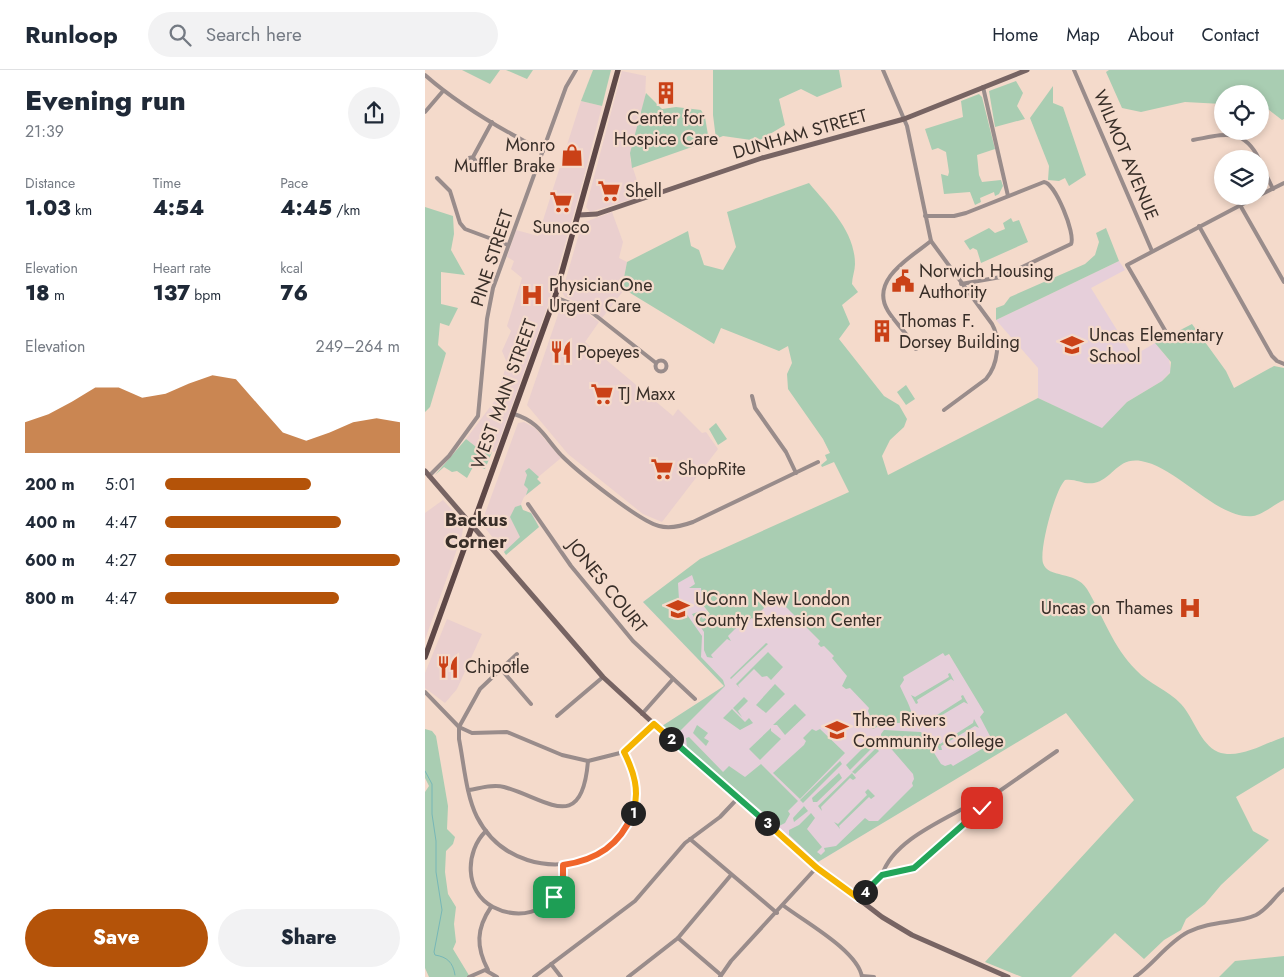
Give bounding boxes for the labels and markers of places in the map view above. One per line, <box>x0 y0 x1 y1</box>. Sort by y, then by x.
building icon: Center for Hospice Care <box>653 80 679 106</box>
place label: Center for Hospice Care <box>614 105 718 152</box>
place label: Monro Muffler Brake <box>454 132 555 179</box>
shop icon: Monro Muffler Brake <box>559 142 585 168</box>
supermarket icon: Shell <box>596 178 622 204</box>
place label: Shell <box>625 178 662 204</box>
supermarket icon: Sunoco <box>548 189 574 215</box>
place label: Sunoco <box>532 214 590 240</box>
place label: Norwich Housing Authority <box>919 258 1054 305</box>
public building icon: Norwich Housing Authority <box>890 268 916 294</box>
place label: PhysicianOne Urgent Care <box>549 272 652 319</box>
hospital icon: PhysicianOne Urgent Care <box>519 282 545 308</box>
place label: Thomas F. Dorsey Building <box>899 308 1020 355</box>
building icon: Thomas F. Dorsey Building <box>869 318 895 344</box>
place label: Uncas Elementary School <box>1089 322 1223 369</box>
school or university icon: Uncas Elementary School <box>1059 332 1085 358</box>
restaurant icon: Popeyes <box>548 339 574 365</box>
place label: Popeyes <box>577 339 640 365</box>
supermarket icon: TJ Maxx <box>589 381 615 407</box>
place label: TJ Maxx <box>618 381 675 407</box>
supermarket icon: ShopRite <box>649 456 675 482</box>
place label: ShopRite <box>678 456 746 482</box>
place label: UConn New London County Extension Center <box>695 586 882 633</box>
place label: Uncas on Thames <box>1041 595 1173 621</box>
hospital icon: Uncas on Thames <box>1177 595 1203 621</box>
school or university icon: UConn New London County Extension Center <box>665 596 691 622</box>
restaurant icon: Chipotle <box>435 654 461 680</box>
place label: Chipotle <box>465 654 529 680</box>
place label: Three Rivers Community College <box>853 707 1004 754</box>
school or university icon: Three Rivers Community College <box>824 717 850 743</box>
pin: 2 <box>659 726 683 752</box>
pin <box>961 787 1003 829</box>
pin: 1 <box>621 800 645 826</box>
pin: 3 <box>755 810 779 836</box>
pin <box>533 876 575 918</box>
pin: 4 <box>853 880 877 904</box>

